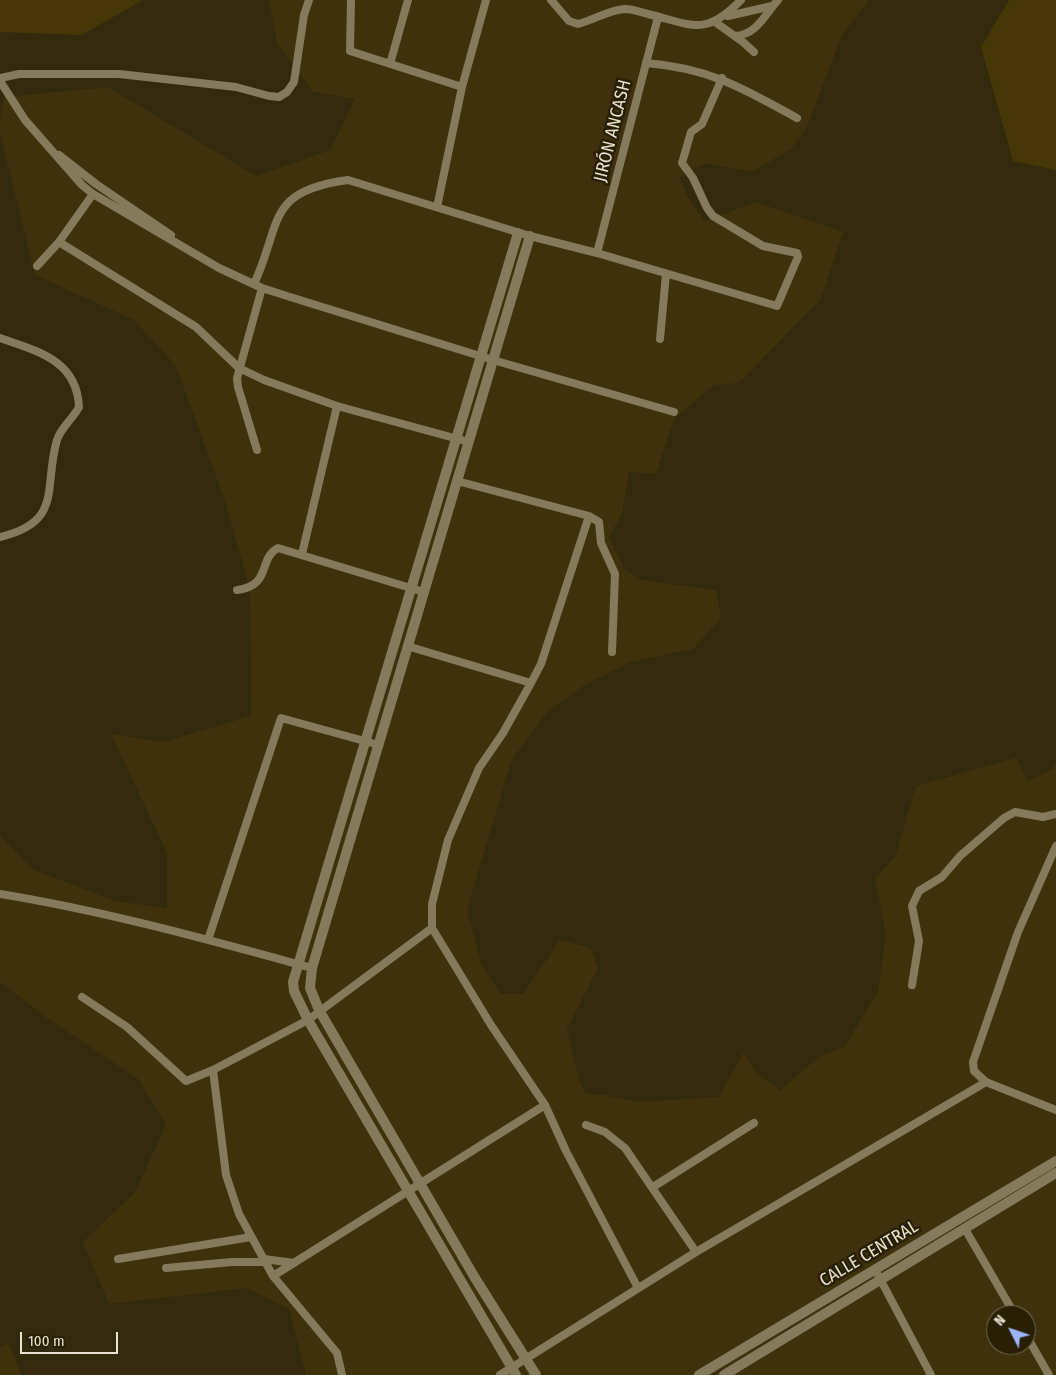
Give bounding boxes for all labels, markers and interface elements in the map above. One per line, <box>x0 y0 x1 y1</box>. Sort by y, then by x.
street label: JIRÓN ANCASH <box>590 78 636 184</box>
street label: CALLE CENTRAL <box>816 1216 922 1292</box>
north arrow <box>986 1305 1036 1355</box>
text: N <box>991 1312 1009 1329</box>
scale bar <box>22 1322 120 1354</box>
text: 100 m <box>28 1332 65 1350</box>

